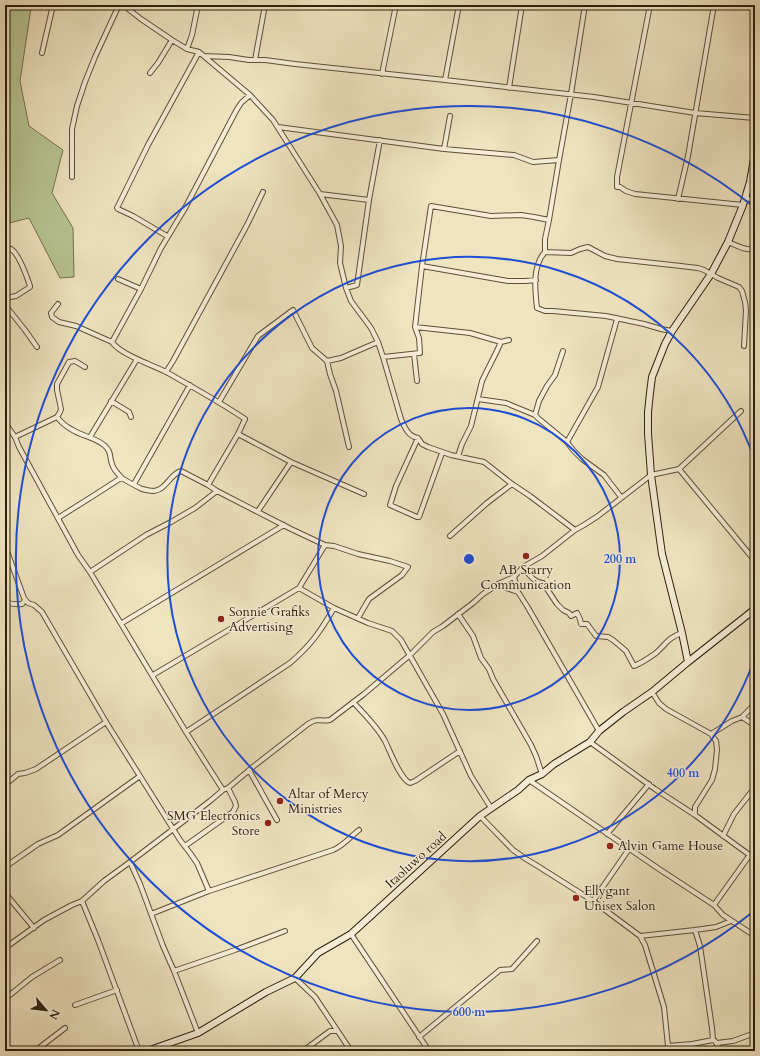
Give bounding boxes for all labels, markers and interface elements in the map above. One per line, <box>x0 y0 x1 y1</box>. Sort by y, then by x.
marker: AB Starry Communication <box>521 551 531 561</box>
text: 200 m <box>604 551 637 567</box>
centre of rings <box>462 552 476 566</box>
place label: AB Starry Communication <box>481 561 572 594</box>
place label: Sonnie Grafiks Advertising <box>229 603 310 636</box>
marker: Sonnie Grafiks Advertising <box>216 614 226 624</box>
text: 400 m <box>667 765 700 781</box>
place label: Altar of Mercy Ministries <box>288 785 369 818</box>
marker: Altar of Mercy Ministries <box>275 796 285 806</box>
place label: SMG Electronics Store <box>167 807 260 840</box>
marker: SMG Electronics Store <box>263 818 273 828</box>
street label: Itaoluwo road <box>381 828 451 892</box>
place label: Alvin Game House <box>618 837 723 855</box>
marker: Alvin Game House <box>605 841 615 851</box>
place label: Ellygant Unisex Salon <box>584 882 656 915</box>
marker: Ellygant Unisex Salon <box>571 893 581 903</box>
north arrow <box>26 990 66 1030</box>
text: 600 m <box>453 1004 486 1020</box>
text: N <box>45 1007 63 1023</box>

